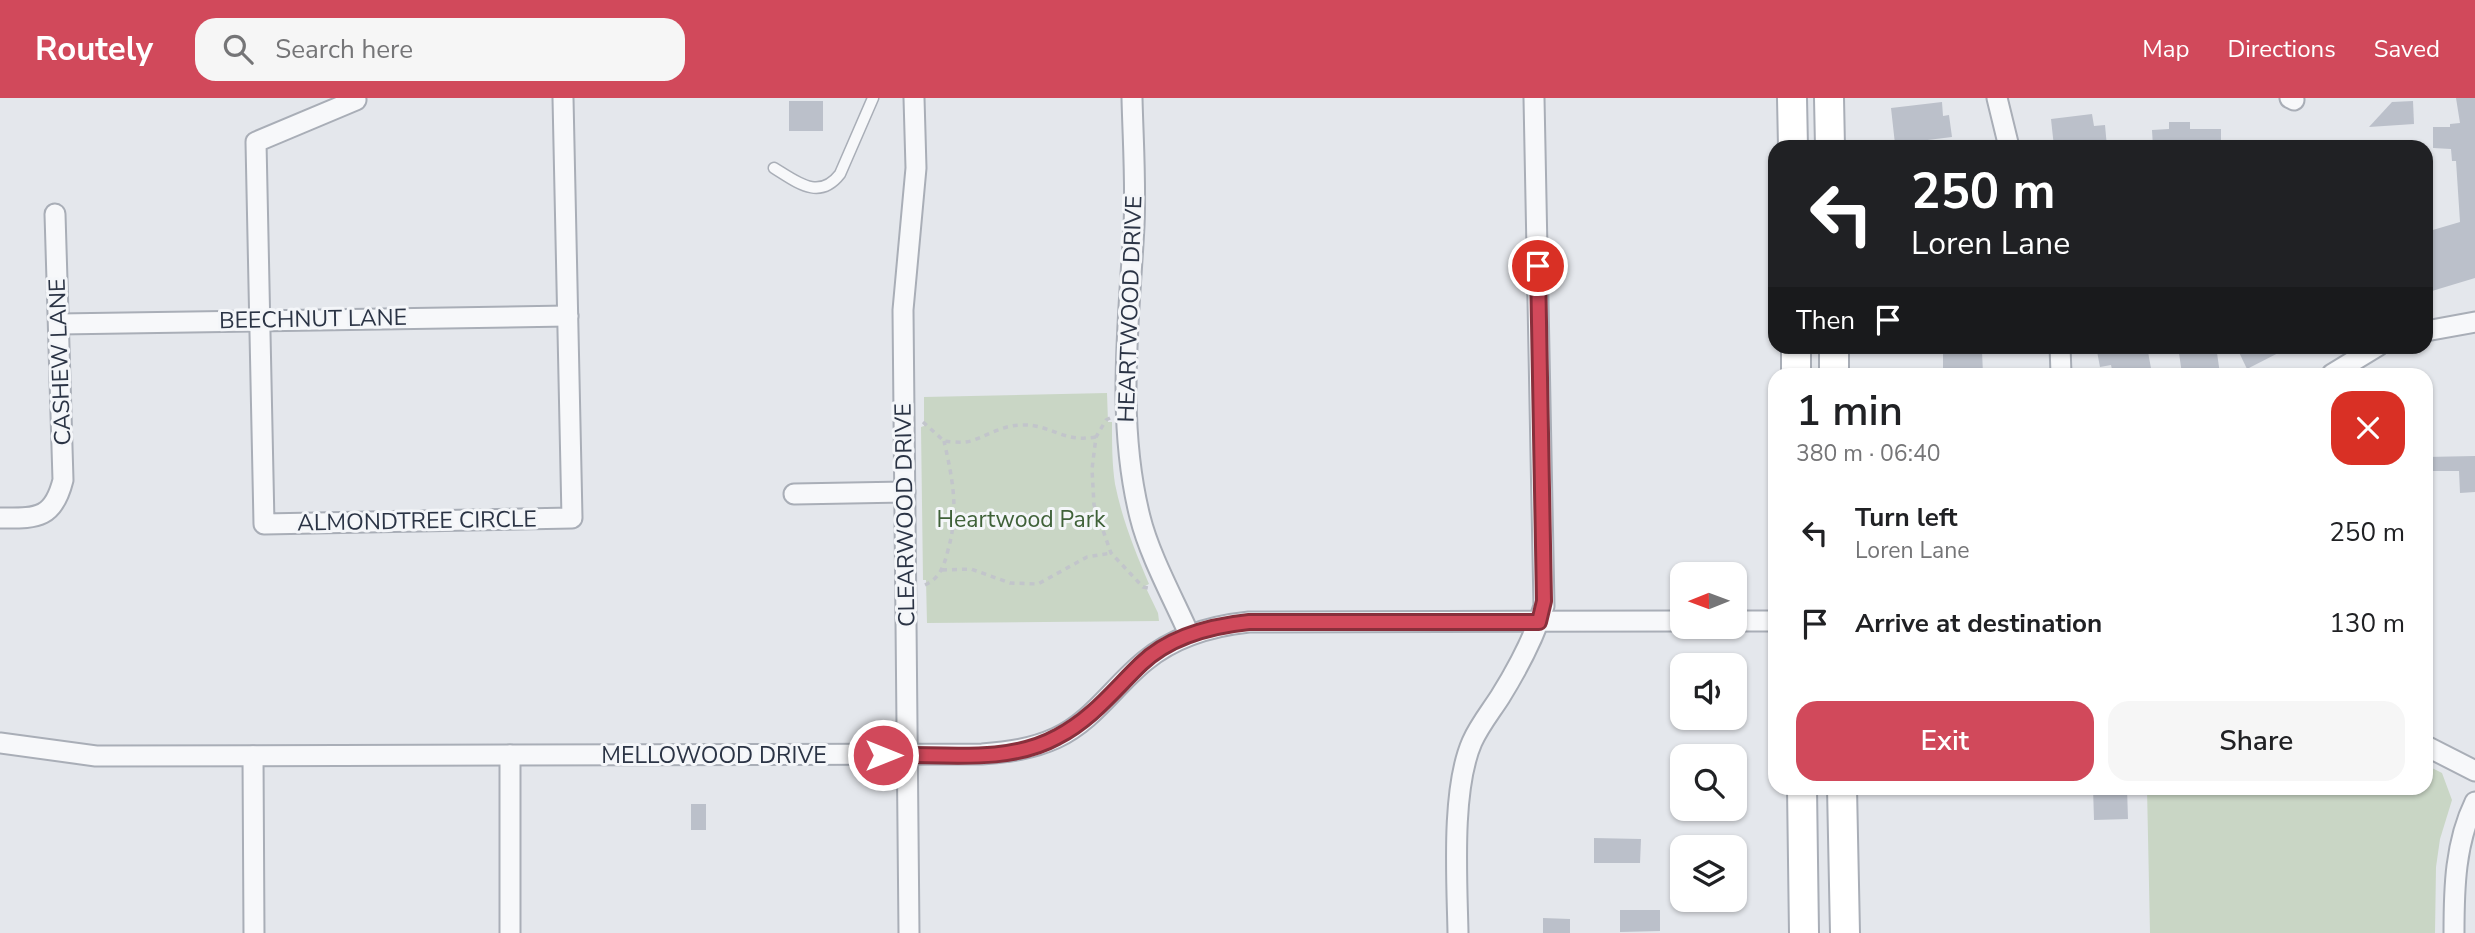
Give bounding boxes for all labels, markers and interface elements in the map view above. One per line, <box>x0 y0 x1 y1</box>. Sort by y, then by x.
search box <box>195 18 685 81</box>
text: Routely <box>35 27 153 72</box>
icon: search <box>219 30 257 68</box>
text: Search here <box>275 32 413 67</box>
text: Map <box>2142 33 2189 65</box>
text: Directions <box>2227 33 2336 65</box>
text: Saved <box>2374 33 2440 65</box>
text: 250 m <box>1911 158 2055 225</box>
icon: left <box>1796 168 1887 259</box>
street label: HEARTWOOD DRIVE <box>1111 195 1149 423</box>
text: Loren Lane <box>1911 222 2070 265</box>
pin <box>1508 236 1568 296</box>
icon: arrive <box>1519 247 1557 285</box>
street label: CASHEW LANE <box>42 278 78 446</box>
icon: arrive <box>1869 301 1907 339</box>
street label: BEECHNUT LANE <box>219 302 407 336</box>
text: Then <box>1796 303 1855 338</box>
text: 1 min <box>1796 383 1903 440</box>
button: close <box>2331 391 2405 465</box>
street label: CLEARWOOD DRIVE <box>888 403 922 627</box>
text: 380 m · 06:40 <box>1796 438 1941 469</box>
text: Turn left <box>1855 500 1958 535</box>
street label: ALMONDTREE CIRCLE <box>297 503 537 539</box>
park label: Heartwood Park <box>937 504 1106 535</box>
icon: left <box>1796 514 1834 552</box>
text: 250 m <box>2329 515 2405 550</box>
text: Loren Lane <box>1855 535 1969 566</box>
north arrow <box>1670 562 1746 639</box>
map controls <box>1670 562 1747 912</box>
icon: arrive <box>1796 605 1834 643</box>
text: Arrive at destination <box>1855 606 2102 641</box>
text: 130 m <box>2329 606 2405 641</box>
button: sound <box>1670 653 1747 730</box>
button: Exit <box>1796 701 2094 781</box>
button: Share <box>2108 701 2405 781</box>
position arrow <box>846 718 920 792</box>
street label: MELLOWOOD DRIVE <box>601 740 827 771</box>
button: search <box>1670 744 1747 821</box>
button: layers <box>1670 835 1747 912</box>

